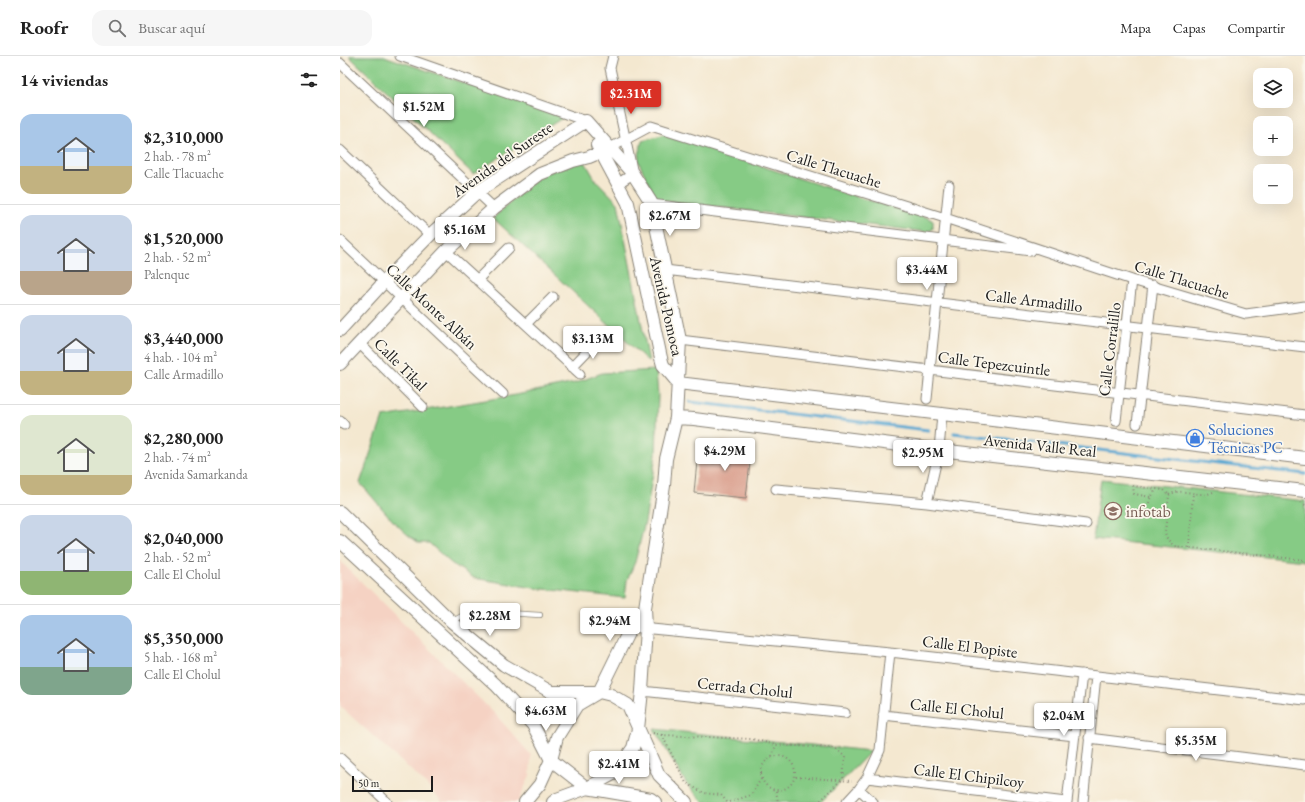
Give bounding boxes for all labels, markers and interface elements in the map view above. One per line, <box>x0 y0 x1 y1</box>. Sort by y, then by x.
search box <box>92 10 372 46</box>
text: Roofr <box>20 15 68 40</box>
icon: search <box>106 17 128 39</box>
text: Buscar aquí <box>138 18 205 37</box>
text: Mapa <box>1120 19 1151 37</box>
text: Capas <box>1173 19 1205 37</box>
text: Compartir <box>1227 19 1285 37</box>
map controls <box>1253 68 1293 204</box>
button: layers <box>1253 68 1293 108</box>
text: 14 viviendas <box>20 69 108 91</box>
icon: filters <box>298 69 320 91</box>
pin: $2.31M <box>598 81 664 115</box>
text: $2.31M <box>610 85 652 102</box>
pin: $1.52M <box>391 94 457 128</box>
text: $1.52M <box>403 98 445 115</box>
button: + <box>1253 116 1293 156</box>
street label: Avenida del Sureste <box>447 117 557 202</box>
text: $2,310,000 <box>144 126 223 148</box>
icon: home <box>52 130 100 178</box>
street label: Calle Tlacuache <box>784 144 884 193</box>
text: 2 hab. · 78 m² <box>144 148 211 165</box>
button: − <box>1253 164 1293 204</box>
text: Calle Tlacuache <box>144 165 224 182</box>
pin: $2.67M <box>637 203 703 237</box>
text: $2.67M <box>649 207 691 224</box>
pin: $5.16M <box>432 217 498 251</box>
text: $5.16M <box>444 221 486 238</box>
text: $1,520,000 <box>144 227 223 249</box>
icon: home <box>52 231 100 279</box>
text: 2 hab. · 52 m² <box>144 249 211 266</box>
street label: Avenida Pomoca <box>645 253 688 359</box>
street label: Calle Tlacuache <box>1132 255 1232 304</box>
pin: $3.44M <box>894 257 960 291</box>
street label: Calle Monte Albán <box>382 259 482 354</box>
text: $3.44M <box>906 261 948 278</box>
text: Palenque <box>144 266 189 283</box>
street label: Calle Armadillo <box>984 284 1084 317</box>
street label: Calle Corralillo <box>1093 301 1126 397</box>
pin: $3.13M <box>560 326 626 360</box>
text: $3,440,000 <box>144 327 223 349</box>
text: $3.13M <box>572 330 614 347</box>
icon: home <box>52 331 100 379</box>
street label: Calle Tikal <box>369 333 432 396</box>
street label: Calle Tepezcuintle <box>937 346 1051 381</box>
text: 4 hab. · 104 m² <box>144 349 217 366</box>
text: Calle Armadillo <box>144 366 223 383</box>
place label: Soluciones Técnicas PC <box>1208 419 1283 458</box>
text: $2,280,000 <box>144 427 223 449</box>
shop icon: Soluciones Técnicas PC <box>1185 428 1205 448</box>
street label: Avenida Valle Real <box>981 429 1098 462</box>
icon: home <box>52 431 100 479</box>
pin: $4.29M <box>692 438 758 472</box>
pin: $2.95M <box>890 440 956 474</box>
text: $4.29M <box>704 442 746 459</box>
text: $2.95M <box>902 444 944 461</box>
text: 2 hab. · 74 m² <box>144 449 211 466</box>
text: Avenida Samarkanda <box>144 466 248 483</box>
school or university icon: infotab <box>1103 501 1123 521</box>
place label: infotab <box>1126 501 1171 522</box>
text: $2,040,000 <box>144 527 223 549</box>
icon: home <box>52 531 100 579</box>
text: 2 hab. · 52 m² <box>144 549 211 566</box>
text: Calle El Cholul <box>144 566 221 583</box>
pin: $2.28M <box>457 603 523 637</box>
text: $2.28M <box>469 607 511 624</box>
pin: $2.94M <box>577 608 643 642</box>
text: $2.94M <box>589 612 631 629</box>
text: $5,350,000 <box>144 627 223 649</box>
street label: Calle El Popiste <box>921 630 1019 663</box>
icon: home <box>52 631 100 679</box>
text: 5 hab. · 168 m² <box>144 649 217 666</box>
text: Calle El Cholul <box>144 666 221 683</box>
street label: Cerrada Cholul <box>696 672 794 703</box>
street label: Calle El Cholul <box>909 693 1005 724</box>
pin: $4.63M <box>513 698 579 732</box>
text: $4.63M <box>525 702 567 719</box>
pin: $2.04M <box>1031 703 1097 737</box>
text: $2.04M <box>1043 707 1085 724</box>
pin: $5.35M <box>1163 728 1229 762</box>
text: $5.35M <box>1175 732 1217 749</box>
pin: $2.41M <box>586 751 652 785</box>
text: $2.41M <box>598 755 640 772</box>
street label: Calle El Chipilcoy <box>912 758 1026 793</box>
scale bar <box>352 774 433 793</box>
text: 50 m <box>358 776 379 790</box>

